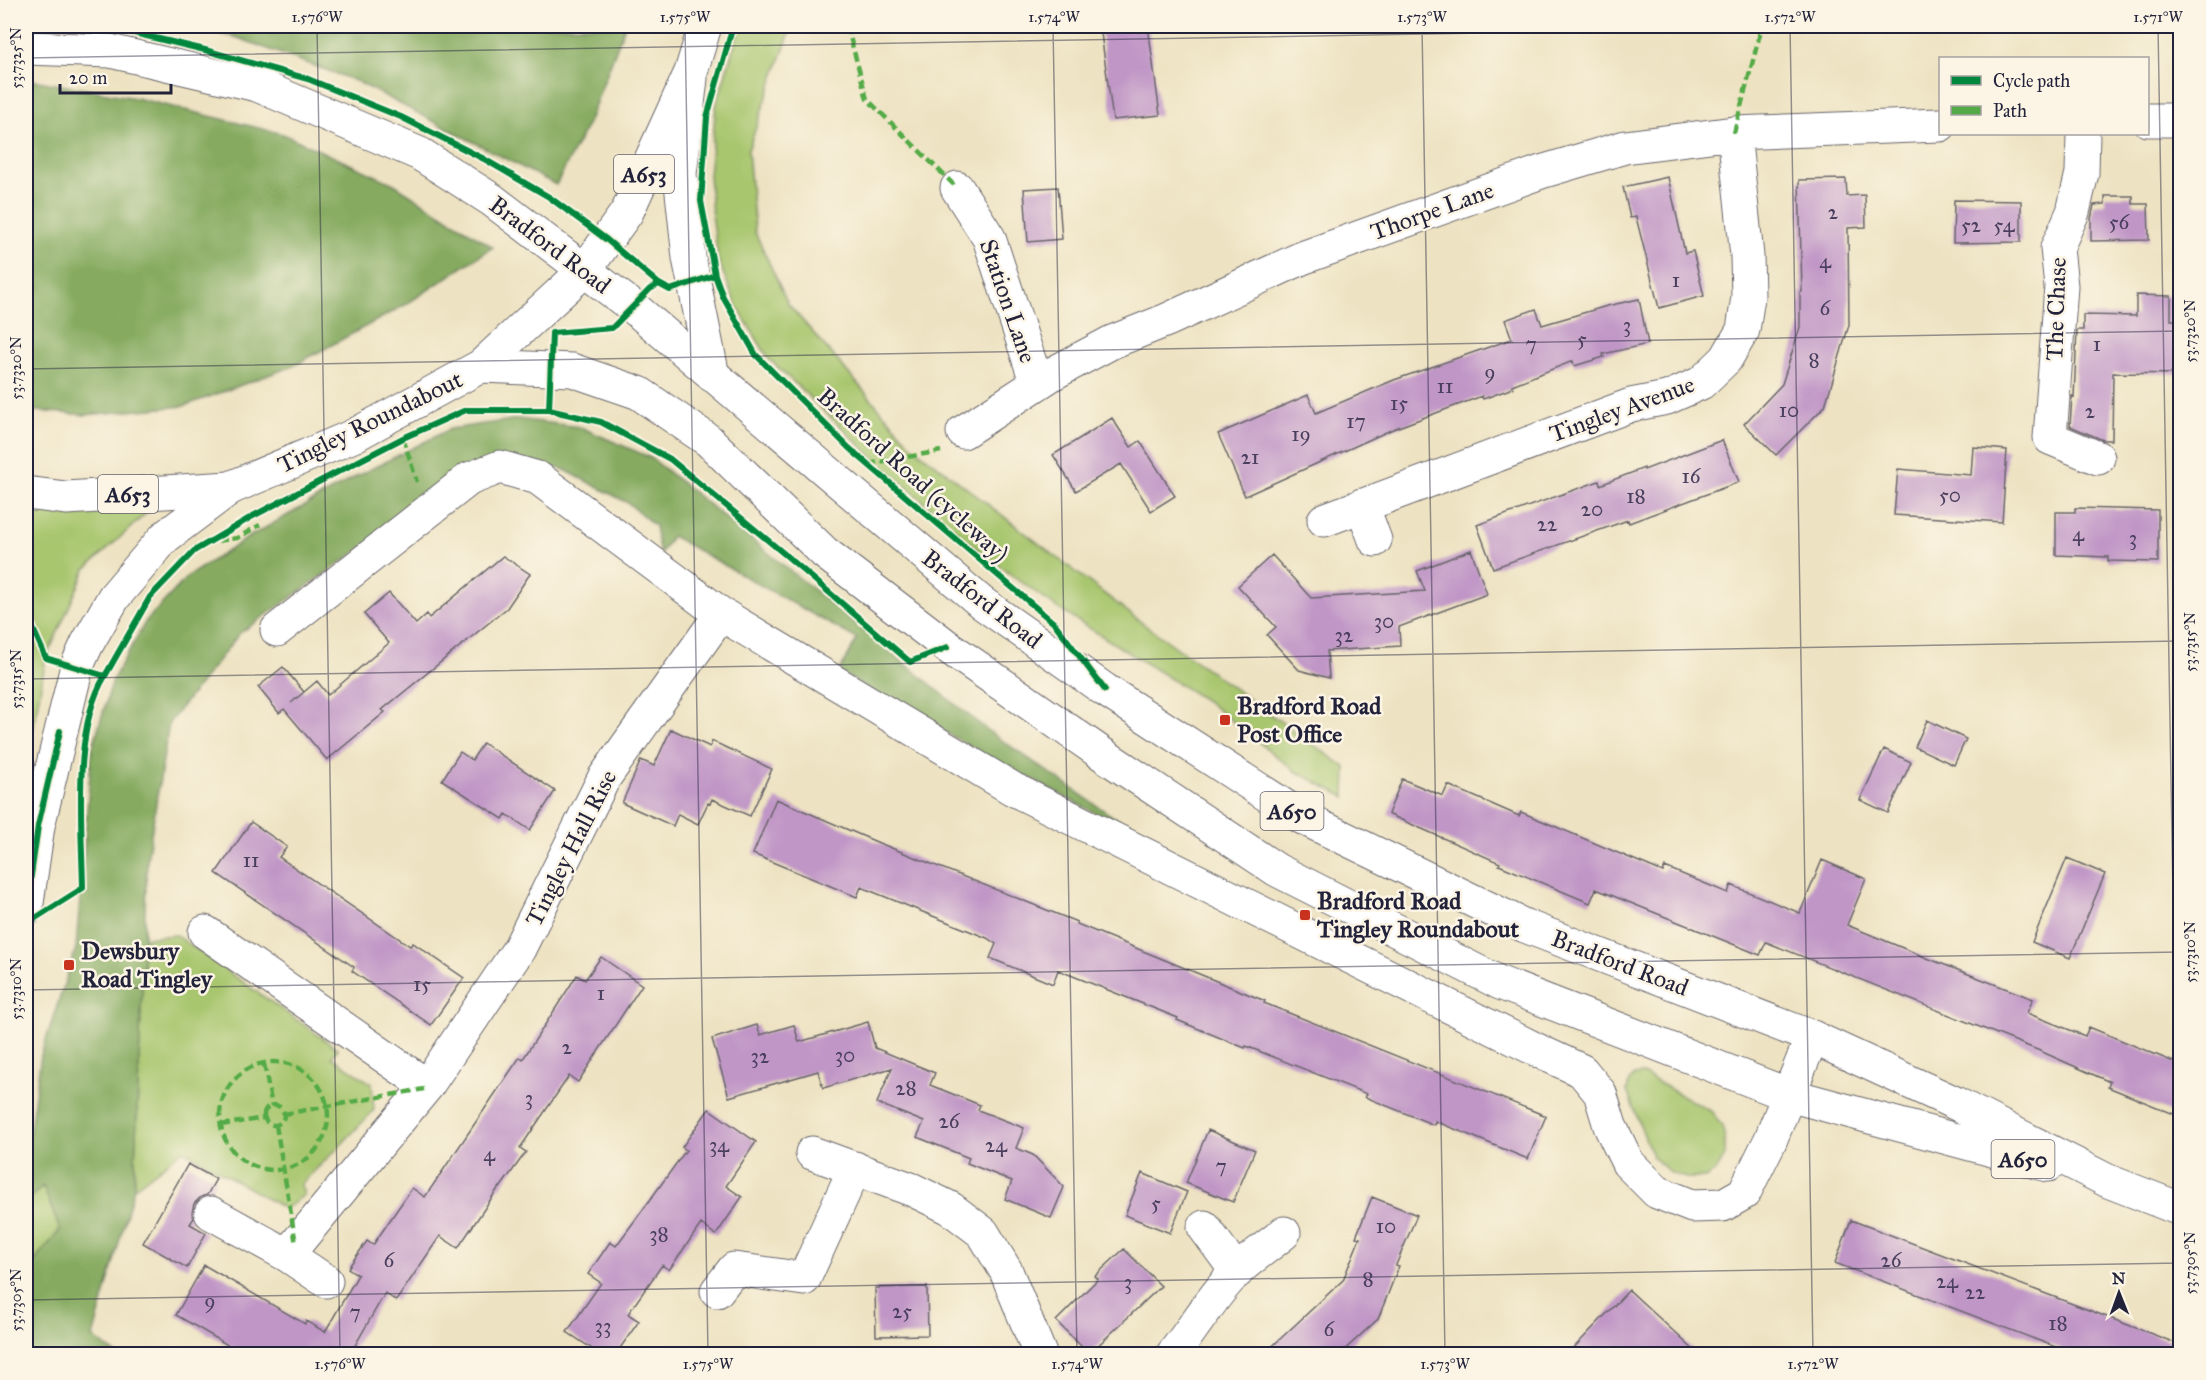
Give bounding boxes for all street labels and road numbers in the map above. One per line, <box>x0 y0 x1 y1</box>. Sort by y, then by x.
road number: A653 <box>614 155 674 193</box>
street label: Thorpe Lane <box>1366 175 1498 247</box>
street label: Bradford Road <box>483 190 617 300</box>
street label: Station Lane <box>973 235 1043 367</box>
street label: The Chase <box>2039 257 2073 361</box>
street label: Tingley Roundabout <box>273 364 468 480</box>
street label: Tingley Avenue <box>1545 369 1699 449</box>
street label: Bradford Road (cycleway) <box>811 381 1015 569</box>
road number: A653 <box>98 475 158 513</box>
street label: Bradford Road <box>916 543 1048 655</box>
street label: Tingley Hall Rise <box>519 765 623 931</box>
road number: A650 <box>1260 792 1324 830</box>
street label: Bradford Road <box>1547 923 1693 1003</box>
road number: A650 <box>1992 1140 2054 1178</box>

